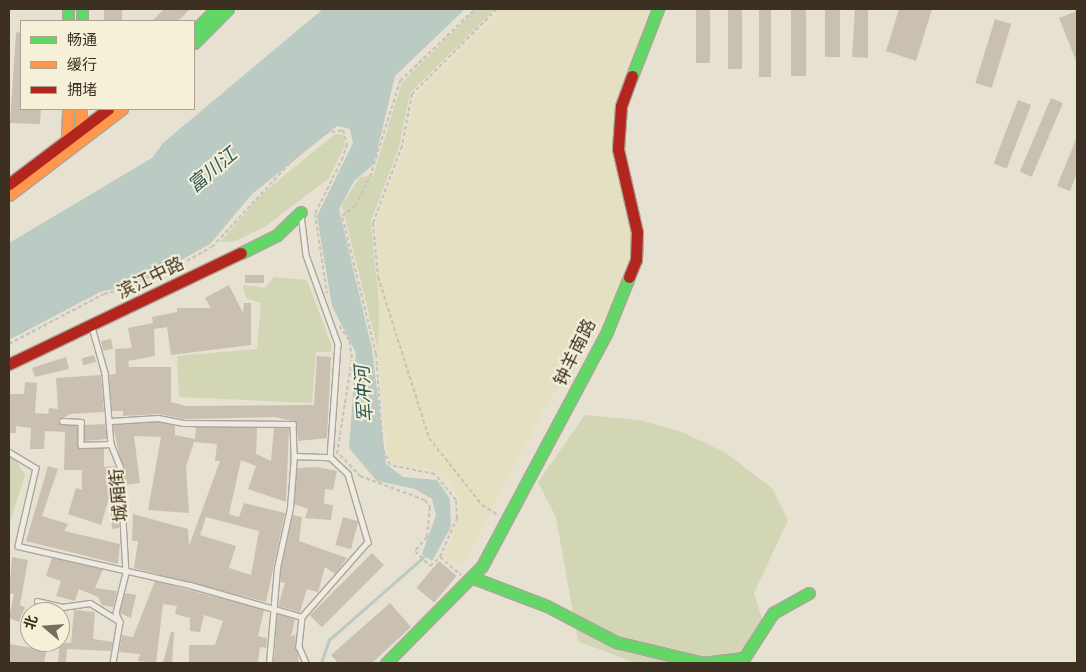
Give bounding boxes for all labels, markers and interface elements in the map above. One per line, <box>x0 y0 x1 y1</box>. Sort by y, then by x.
legend <box>20 20 195 110</box>
text: 畅通 <box>67 29 97 52</box>
text: 缓行 <box>67 54 97 77</box>
text: 拥堵 <box>67 79 97 102</box>
water label: 富川江 <box>184 144 242 198</box>
street label: 滨江中路 <box>114 254 188 304</box>
street label: 钟羊南路 <box>551 316 601 390</box>
water label: 军冲河 <box>352 365 378 423</box>
street label: 城厢街 <box>107 467 133 523</box>
north arrow <box>20 602 70 652</box>
text: 北 <box>19 613 43 632</box>

